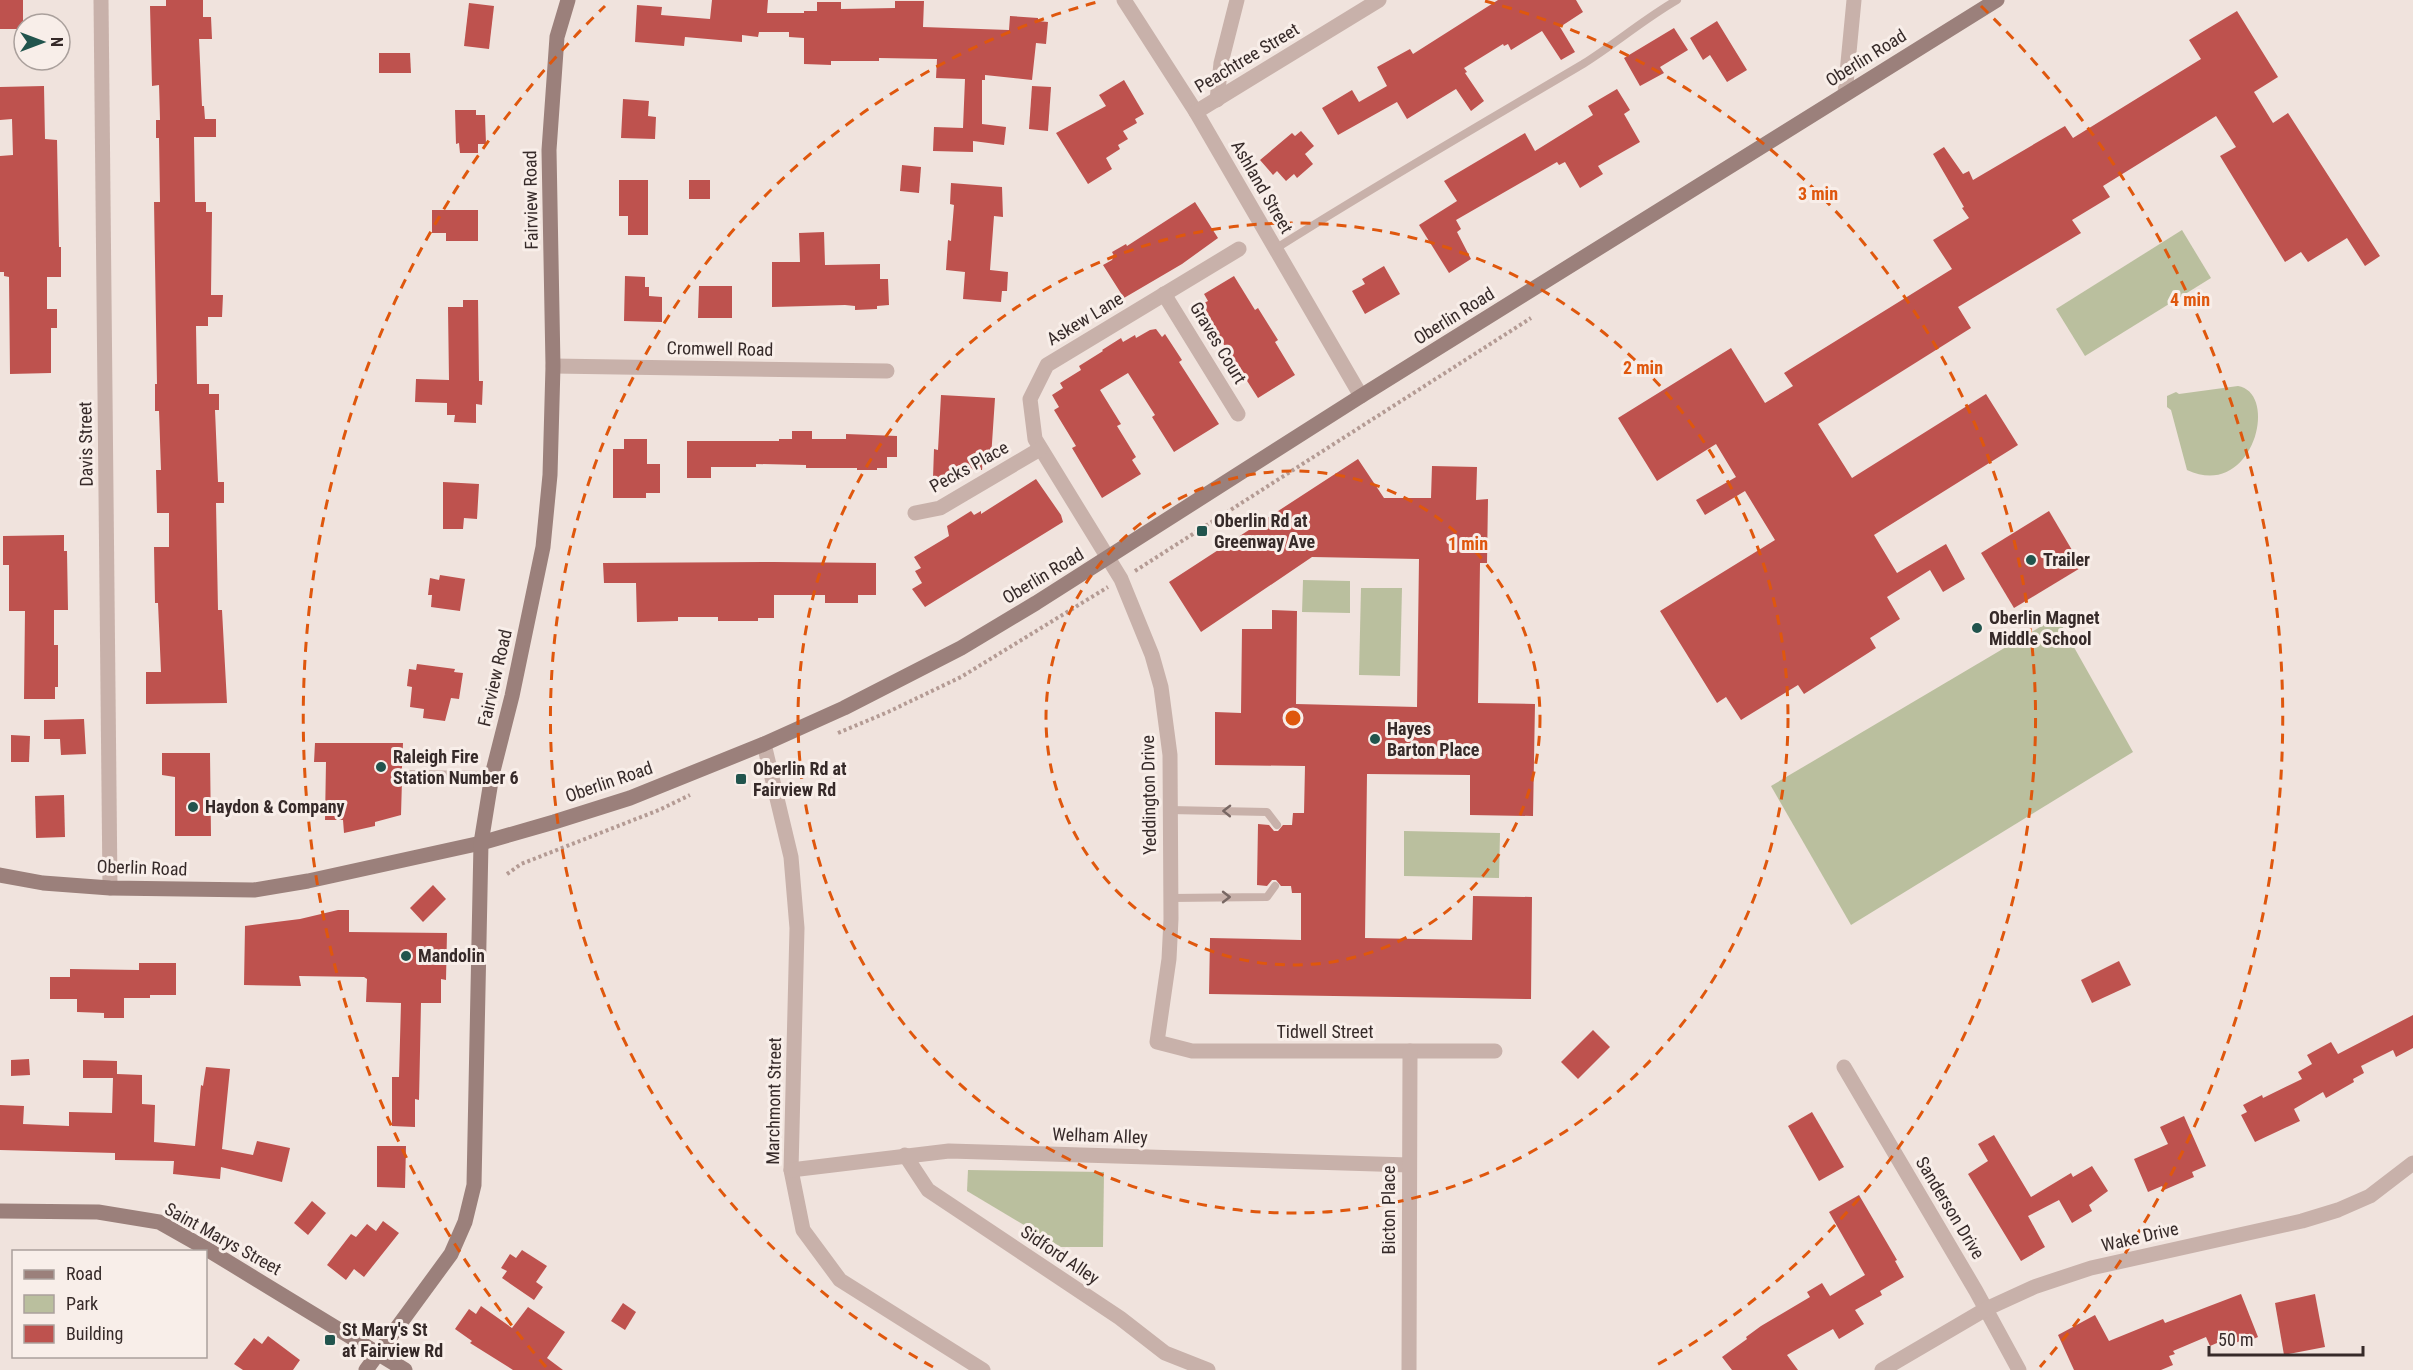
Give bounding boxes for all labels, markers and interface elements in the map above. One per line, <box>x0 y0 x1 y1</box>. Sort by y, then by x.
north arrow <box>12 12 72 72</box>
street label: Peachtree Street <box>1191 18 1303 97</box>
street label: Oberlin Road <box>1822 25 1910 91</box>
text: N <box>47 37 66 47</box>
street label: Ashland Street <box>1227 136 1298 237</box>
street label: Fairview Road <box>519 150 542 250</box>
text: 3 min <box>1798 183 1838 204</box>
street label: Oberlin Road <box>1410 283 1498 349</box>
street label: Askew Lane <box>1043 288 1127 349</box>
text: 4 min <box>2170 289 2210 310</box>
street label: Graves Court <box>1186 298 1251 387</box>
street label: Cromwell Road <box>666 337 774 360</box>
text: 2 min <box>1623 357 1663 378</box>
street label: Davis Street <box>74 401 97 487</box>
street label: Pecks Place <box>926 436 1012 497</box>
place label: Oberlin Rd at Greenway Ave <box>1214 510 1316 552</box>
marker: Oberlin Rd at Greenway Ave <box>1195 524 1209 538</box>
text: 1 min <box>1448 533 1488 554</box>
street label: Oberlin Road <box>998 543 1087 608</box>
place label: Trailer <box>2043 549 2090 570</box>
marker: Trailer <box>2024 553 2038 567</box>
place label: Oberlin Magnet Middle School <box>1989 607 2100 649</box>
marker: Oberlin Magnet Middle School <box>1970 621 1984 635</box>
street label: Fairview Road <box>473 627 516 728</box>
centre of rings <box>1283 708 1303 728</box>
place label: Hayes Barton Place <box>1387 718 1480 760</box>
marker: Hayes Barton Place <box>1368 732 1382 746</box>
street label: Yeddington Drive <box>1137 735 1160 855</box>
place label: Raleigh Fire Station Number 6 <box>393 746 519 788</box>
street label: Oberlin Road <box>562 757 655 806</box>
place label: Oberlin Rd at Fairview Rd <box>753 758 847 800</box>
marker: Raleigh Fire Station Number 6 <box>374 760 388 774</box>
marker: Oberlin Rd at Fairview Rd <box>734 772 748 786</box>
place label: Haydon & Company <box>205 796 345 817</box>
marker: Haydon & Company <box>186 800 200 814</box>
one-way arrow <box>1222 805 1231 817</box>
street label: Oberlin Road <box>96 855 188 880</box>
one-way arrow <box>1222 891 1231 903</box>
place label: Mandolin <box>418 945 485 966</box>
marker: Mandolin <box>399 949 413 963</box>
street label: Tidwell Street <box>1276 1021 1374 1042</box>
street label: Marchmont Street <box>762 1037 785 1165</box>
street label: Welham Alley <box>1052 1123 1149 1148</box>
street label: Sanderson Drive <box>1912 1153 1989 1263</box>
street label: Bicton Place <box>1378 1166 1399 1254</box>
street label: Saint Marys Street <box>161 1198 285 1279</box>
street label: Wake Drive <box>2099 1217 2180 1256</box>
street label: Sidford Alley <box>1017 1221 1104 1289</box>
legend <box>12 1250 207 1358</box>
text: Road <box>66 1263 102 1284</box>
text: Park <box>66 1293 98 1314</box>
place label: St Mary's St at Fairview Rd <box>342 1319 443 1361</box>
scale bar <box>2209 1319 2364 1357</box>
text: Building <box>66 1323 123 1344</box>
text: 50 m <box>2218 1329 2253 1350</box>
marker: St Mary's St at Fairview Rd <box>323 1333 337 1347</box>

